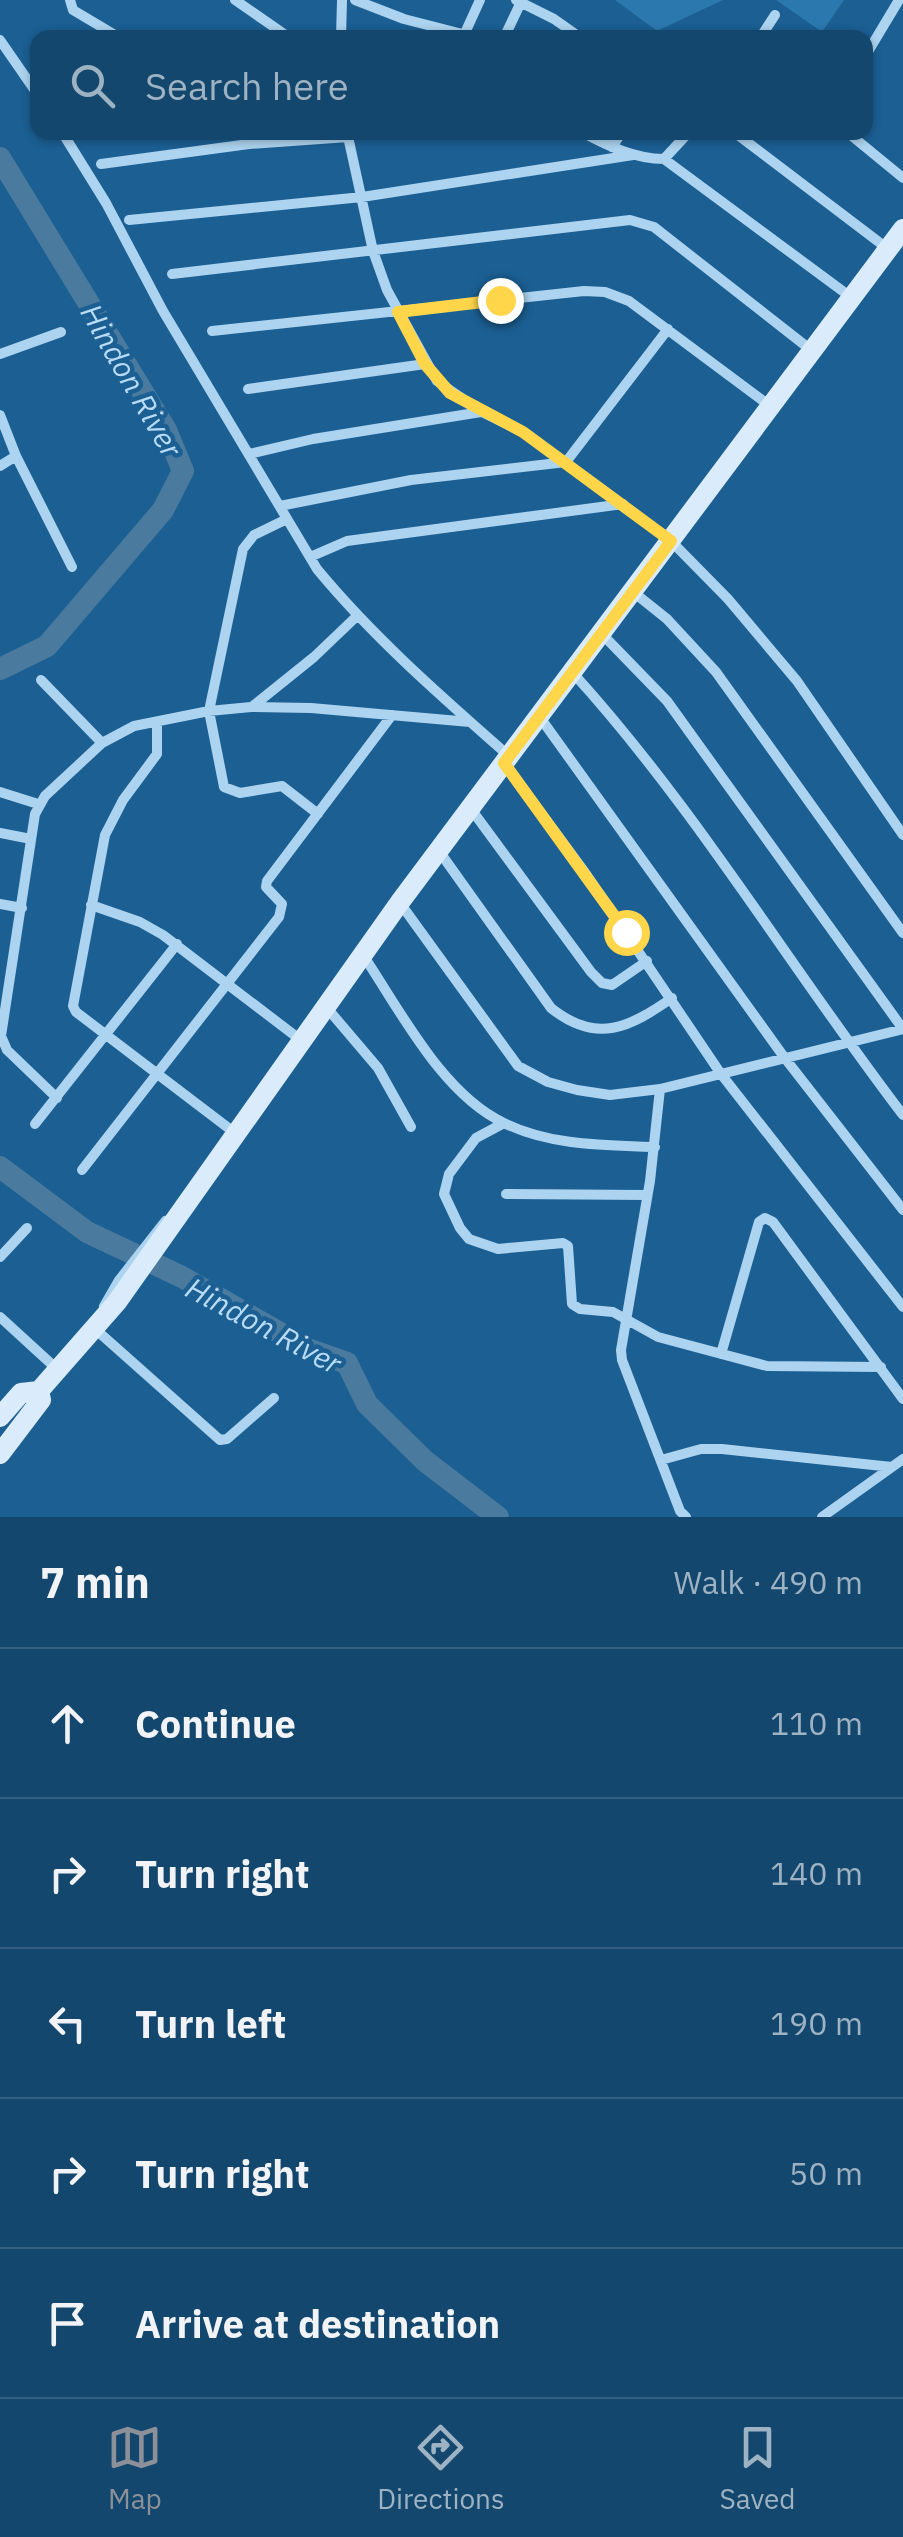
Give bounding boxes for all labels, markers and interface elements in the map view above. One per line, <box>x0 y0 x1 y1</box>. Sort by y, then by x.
search box <box>30 30 873 140</box>
icon: search <box>65 58 120 113</box>
text: Search here <box>145 61 349 110</box>
route end <box>478 278 524 324</box>
water label: Hindon River <box>72 296 192 465</box>
route start <box>604 910 650 956</box>
water label: Hindon River <box>180 1268 349 1383</box>
text: 7 min <box>40 1555 150 1610</box>
text: Walk · 490 m <box>674 1561 863 1603</box>
icon: ahead <box>40 1696 95 1751</box>
text: Continue <box>135 1699 296 1748</box>
text: 110 m <box>770 1702 863 1744</box>
icon: right <box>40 1846 95 1901</box>
text: Turn right <box>135 1849 310 1898</box>
text: 140 m <box>770 1852 863 1894</box>
icon: left <box>40 1996 95 2051</box>
text: Turn left <box>135 1999 286 2048</box>
text: 190 m <box>770 2002 863 2044</box>
icon: right <box>40 2146 95 2201</box>
text: Turn right <box>135 2149 310 2198</box>
text: 50 m <box>789 2152 863 2194</box>
icon: arrive <box>40 2296 95 2351</box>
text: Arrive at destination <box>135 2299 500 2348</box>
tab: Map <box>107 2420 162 2517</box>
tab: Directions <box>377 2420 505 2517</box>
tab: Saved <box>719 2420 796 2517</box>

